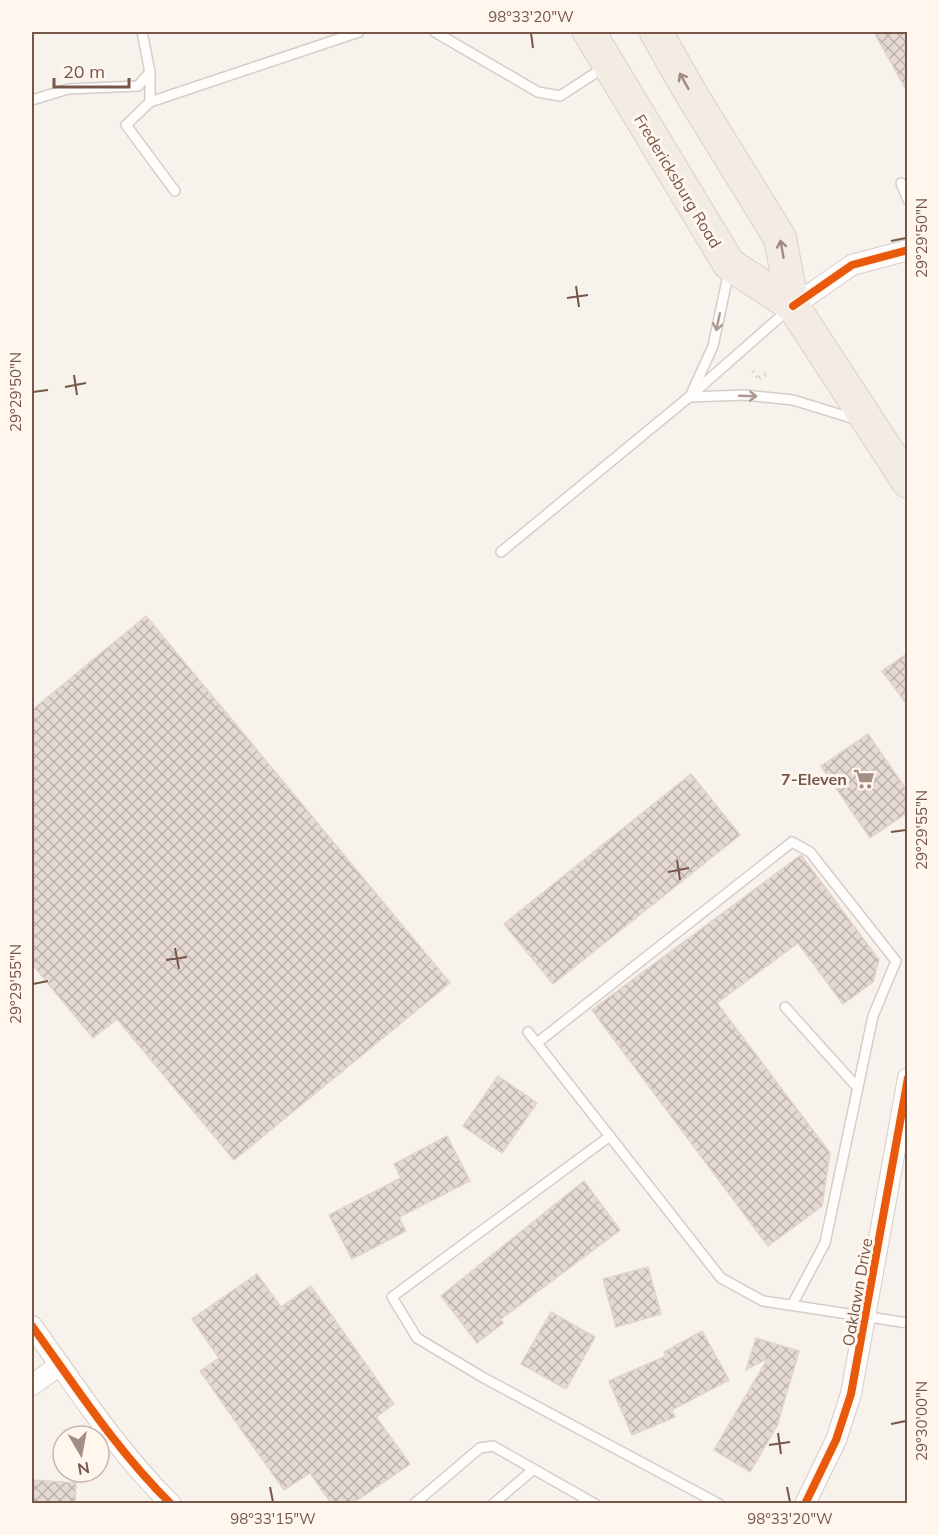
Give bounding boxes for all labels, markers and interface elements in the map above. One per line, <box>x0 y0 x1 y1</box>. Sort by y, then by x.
text: 98°33'20"W <box>488 7 574 26</box>
scale bar <box>54 51 129 89</box>
text: 20 m <box>63 60 105 83</box>
one-way arrow <box>678 73 689 91</box>
street label: Fredericksburg Road <box>630 110 726 252</box>
text: 29°29'50"N <box>912 198 931 278</box>
one-way arrow <box>776 240 787 259</box>
one-way arrow <box>712 311 723 331</box>
text: 29°29'50"N <box>6 352 25 432</box>
one-way arrow <box>737 390 757 401</box>
supermarket icon: 7-Eleven <box>852 767 876 791</box>
place label: 7-Eleven <box>781 769 847 789</box>
text: 29°29'55"N <box>912 790 931 870</box>
text: 29°29'55"N <box>6 944 25 1024</box>
street label: Oaklawn Drive <box>838 1236 876 1348</box>
text: 29°30'00"N <box>912 1381 931 1461</box>
north arrow <box>51 1424 111 1484</box>
text: N <box>76 1458 91 1480</box>
text: 98°33'15"W <box>230 1509 316 1528</box>
text: 98°33'20"W <box>747 1509 833 1528</box>

